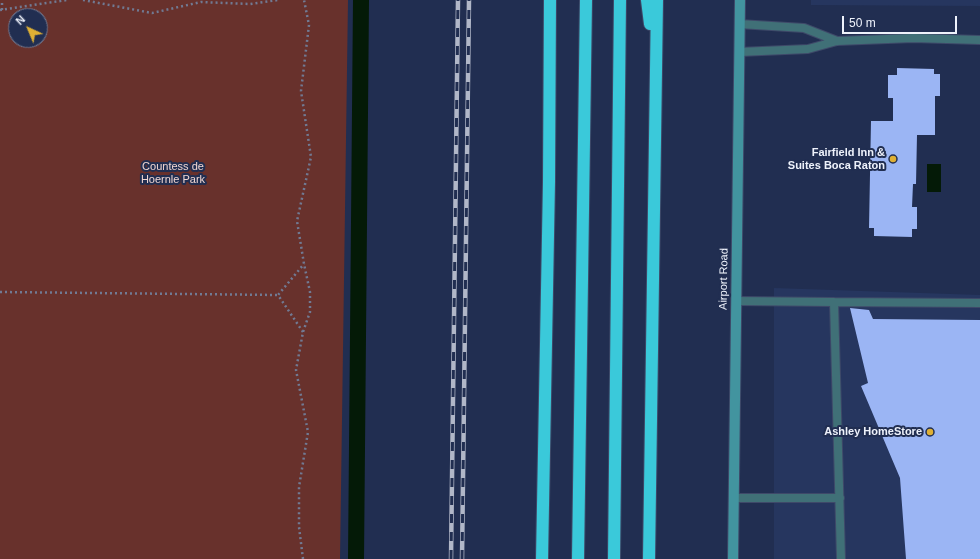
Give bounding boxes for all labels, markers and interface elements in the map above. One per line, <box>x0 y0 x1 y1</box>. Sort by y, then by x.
north arrow <box>8 8 48 48</box>
scale bar <box>844 8 959 34</box>
text: N <box>13 13 27 27</box>
text: 50 m <box>849 16 876 30</box>
place label: Fairfield Inn & Suites Boca Raton <box>788 146 885 172</box>
marker: Fairfield Inn & Suites Boca Raton <box>888 154 898 164</box>
park label: Countess de Hoernle Park <box>141 160 205 186</box>
street label: Airport Road <box>717 248 731 310</box>
place label: Ashley HomeStore <box>824 425 922 439</box>
marker: Ashley HomeStore <box>925 427 935 437</box>

